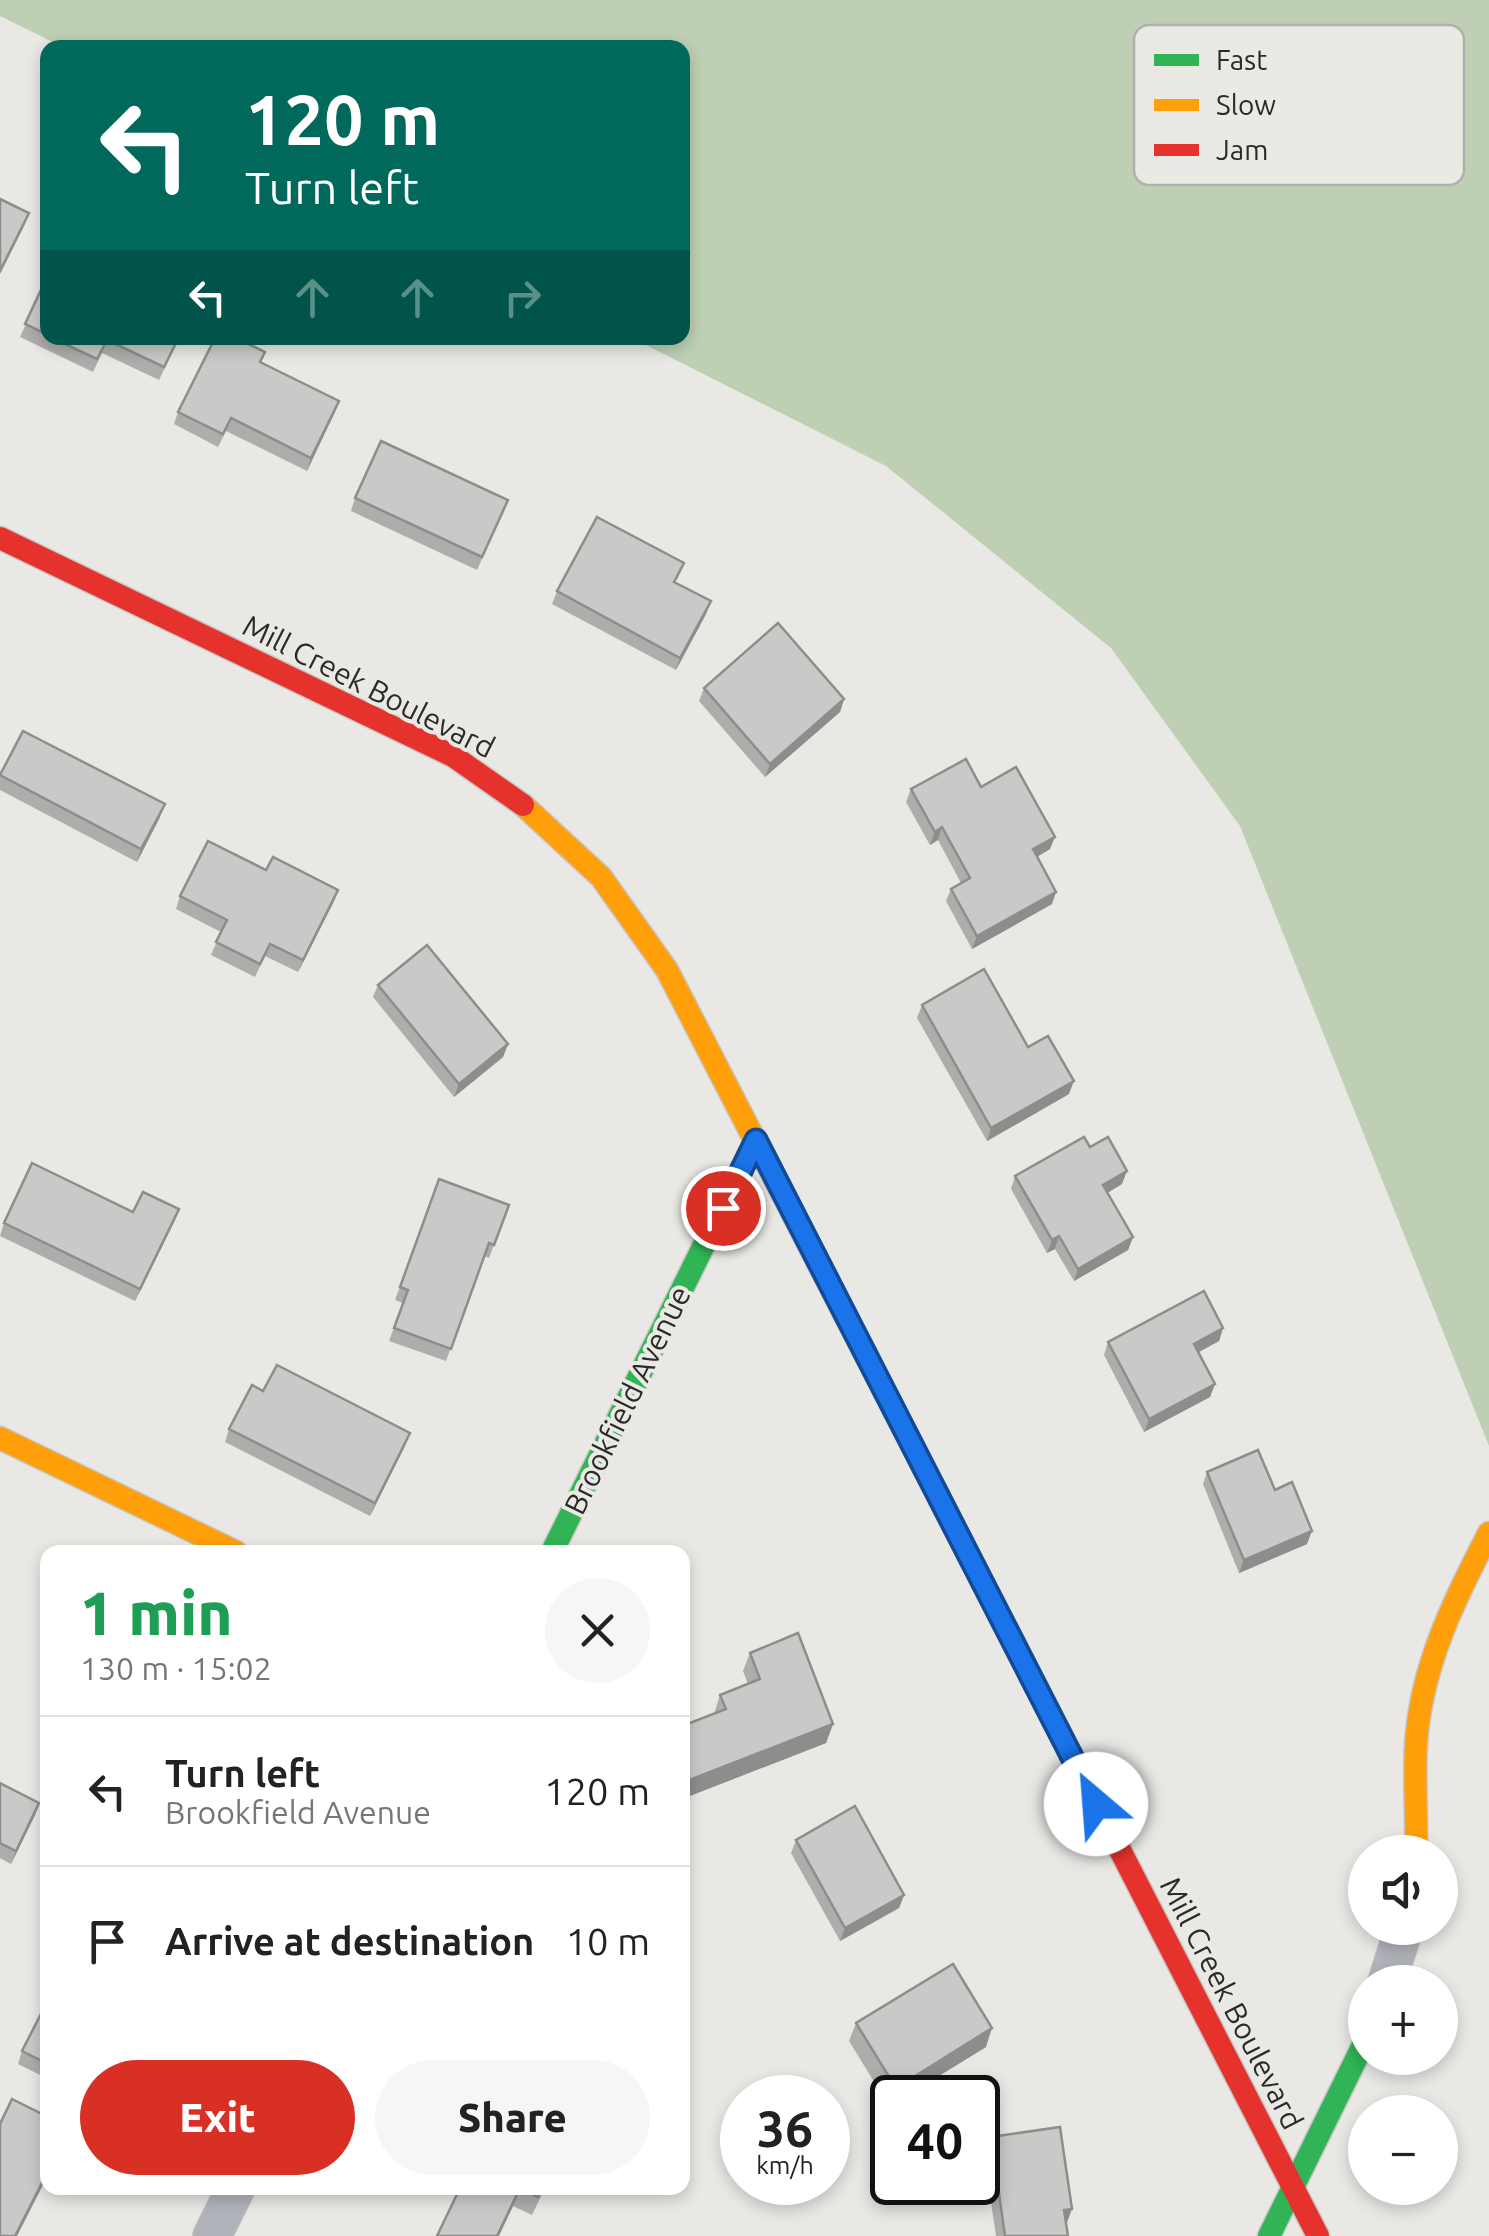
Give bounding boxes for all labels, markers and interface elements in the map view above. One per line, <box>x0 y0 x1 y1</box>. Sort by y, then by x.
legend <box>1134 25 1464 185</box>
text: Fast <box>1216 44 1267 75</box>
icon: left <box>80 80 210 210</box>
text: 120 m <box>245 80 440 158</box>
text: Slow <box>1216 89 1276 120</box>
text: Jam <box>1216 134 1268 165</box>
text: Turn left <box>245 162 419 213</box>
icon: left <box>180 270 235 325</box>
icon: ahead <box>285 270 340 325</box>
icon: ahead <box>390 270 445 325</box>
icon: right <box>495 270 550 325</box>
street label: Mill Creek Boulevard <box>237 608 501 764</box>
pin <box>681 1166 766 1251</box>
icon: arrive <box>696 1181 751 1236</box>
street label: Brookfield Avenue <box>557 1281 697 1519</box>
button: close <box>545 1578 650 1683</box>
text: 1 min <box>80 1579 233 1646</box>
text: 130 m · 15:02 <box>80 1650 272 1686</box>
text: Turn left <box>165 1752 320 1794</box>
position arrow <box>1044 1752 1148 1856</box>
icon: left <box>80 1764 135 1819</box>
text: 120 m <box>544 1770 650 1812</box>
text: Brookfield Avenue <box>165 1794 431 1830</box>
map controls <box>1348 1835 1458 2205</box>
button: sound <box>1348 1835 1458 1945</box>
street label: Mill Creek Boulevard <box>1154 1871 1310 2135</box>
icon: arrive <box>80 1914 135 1969</box>
text: Arrive at destination <box>165 1920 534 1962</box>
text: 10 m <box>566 1920 650 1962</box>
button: + <box>1348 1965 1458 2075</box>
button: Exit <box>80 2060 355 2175</box>
button: Share <box>375 2060 650 2175</box>
speed limit sign: 40 <box>870 2075 1000 2205</box>
button: − <box>1348 2095 1458 2205</box>
text: 36 <box>757 2100 813 2156</box>
text: km/h <box>756 2151 814 2179</box>

